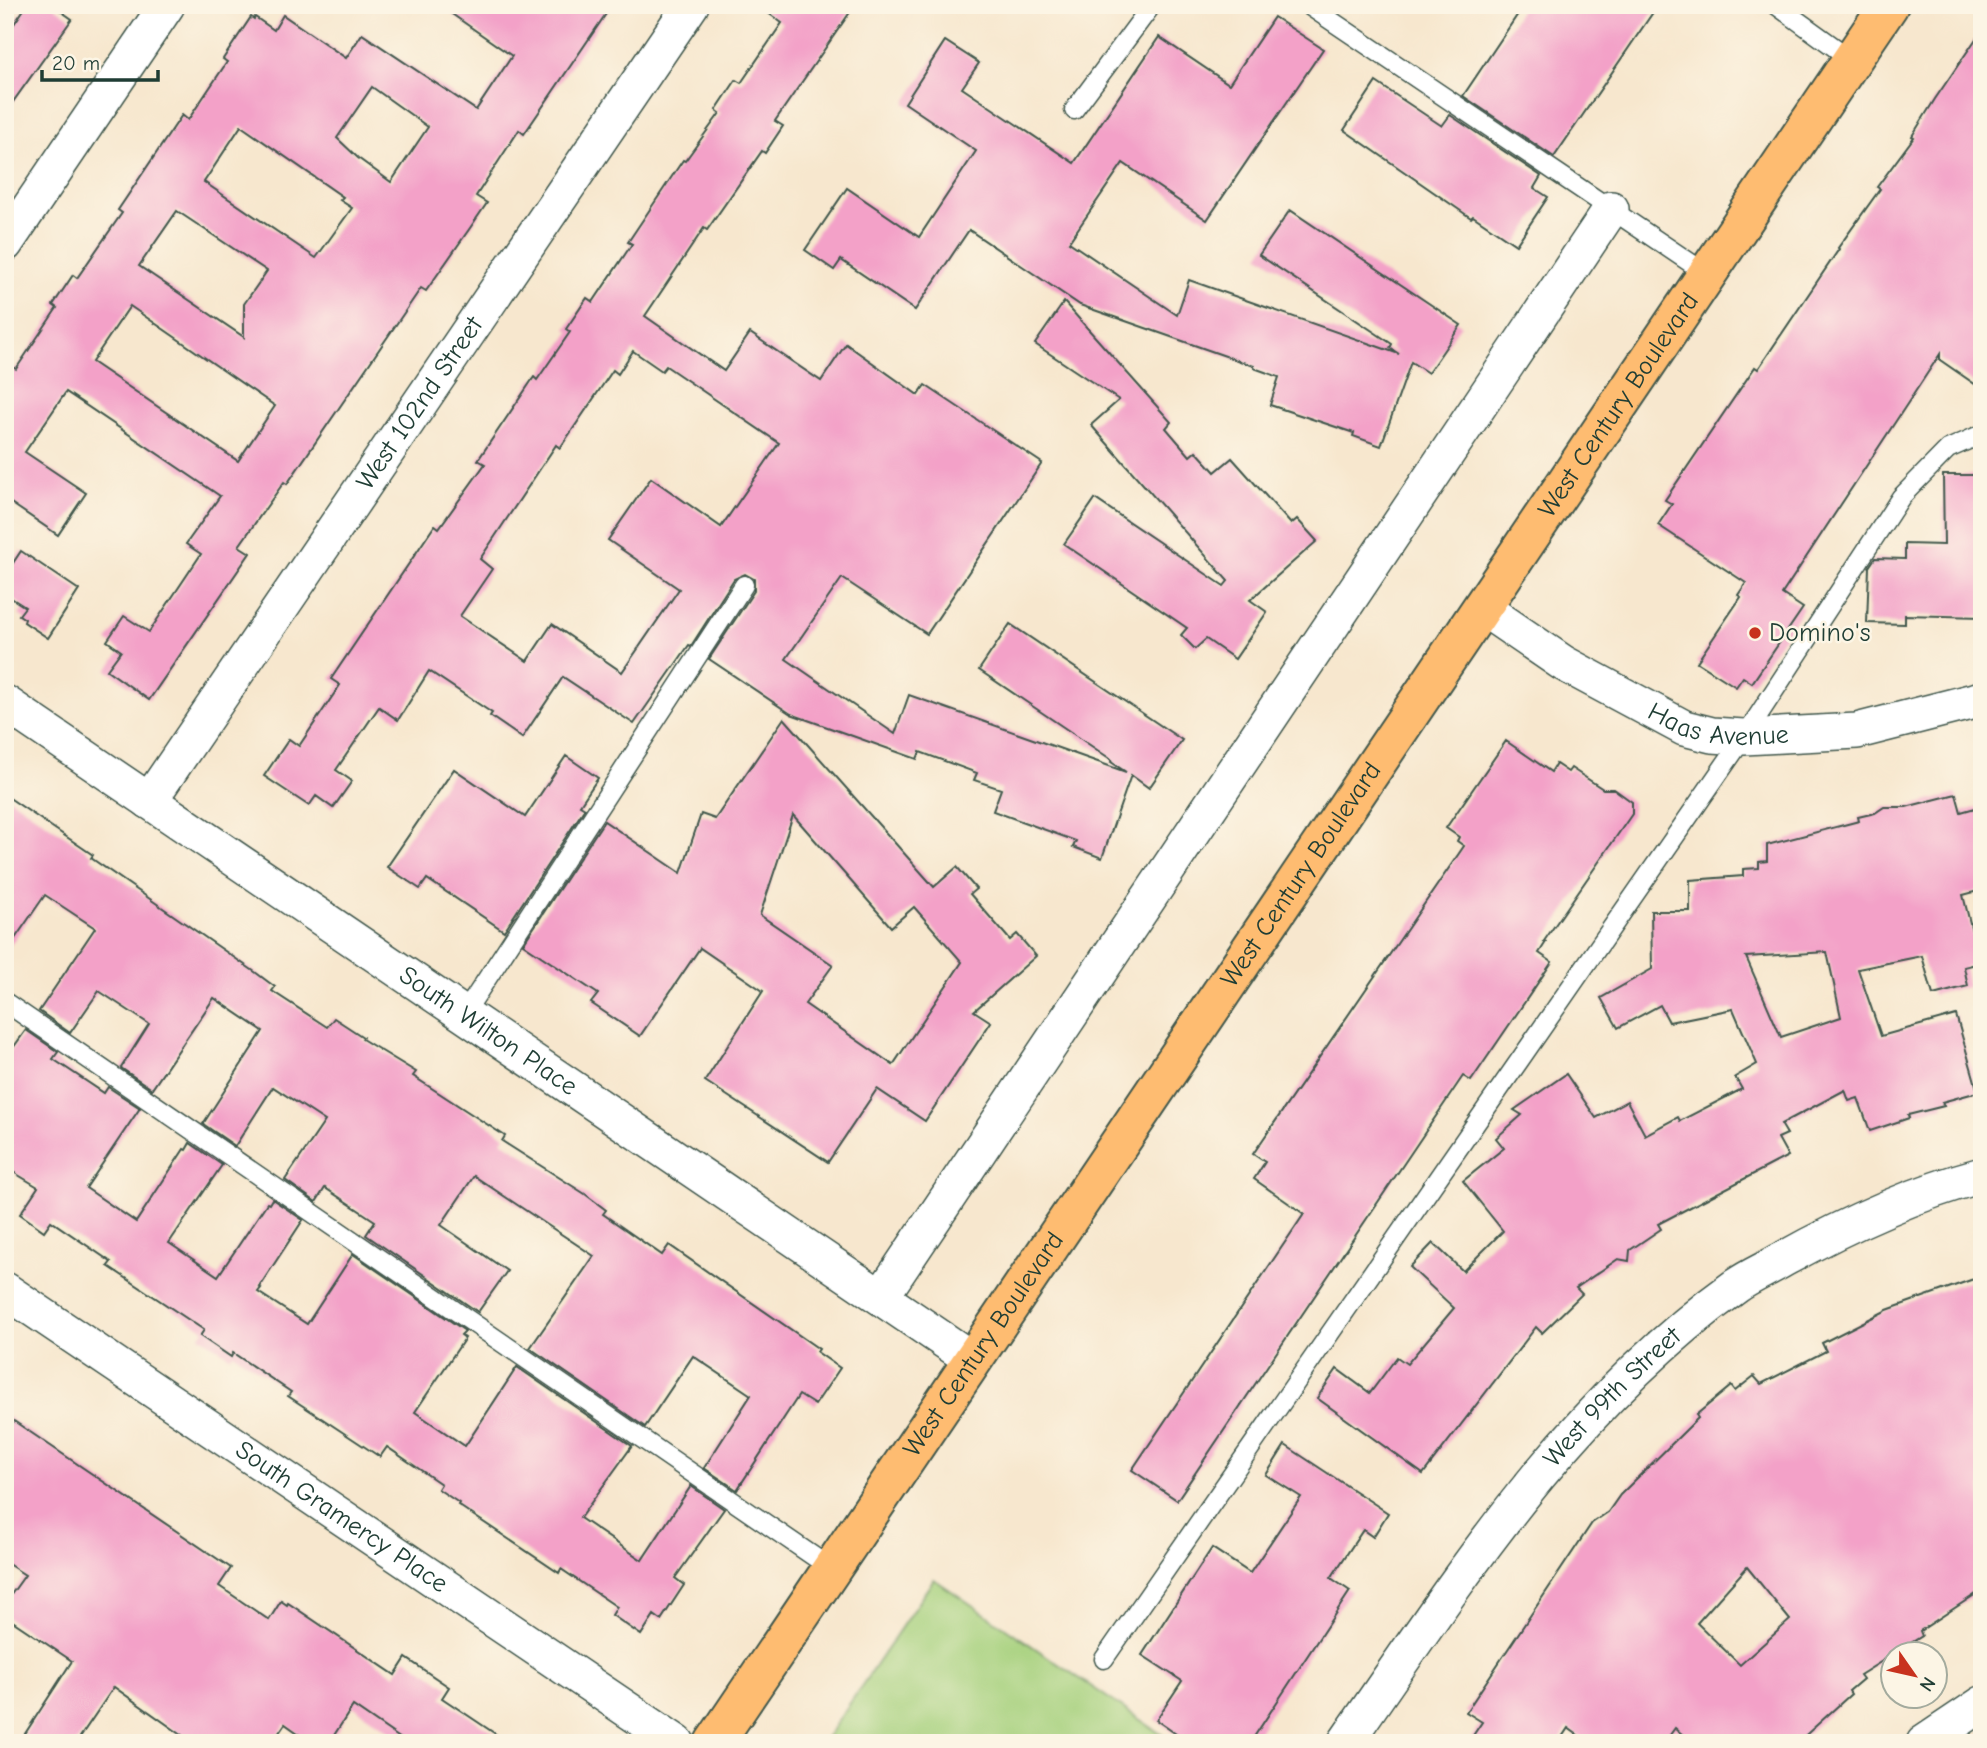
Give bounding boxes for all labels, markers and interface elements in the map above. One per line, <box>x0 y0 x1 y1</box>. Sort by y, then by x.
scale bar <box>42 38 158 82</box>
text: 20 m <box>52 51 100 75</box>
street label: West Century Boulevard <box>1532 287 1705 523</box>
street label: West 102nd Street <box>350 310 490 496</box>
place label: Domino's <box>1769 618 1871 648</box>
marker: Domino's <box>1747 625 1763 641</box>
street label: Haas Avenue <box>1643 696 1789 752</box>
street label: West Century Boulevard <box>1214 757 1387 993</box>
street label: South Wilton Place <box>394 960 583 1102</box>
street label: West Century Boulevard <box>897 1227 1070 1463</box>
street label: West 99th Street <box>1537 1320 1688 1473</box>
street label: South Gramercy Place <box>230 1435 454 1599</box>
north arrow <box>1878 1640 1948 1710</box>
text: N <box>1915 1673 1940 1695</box>

